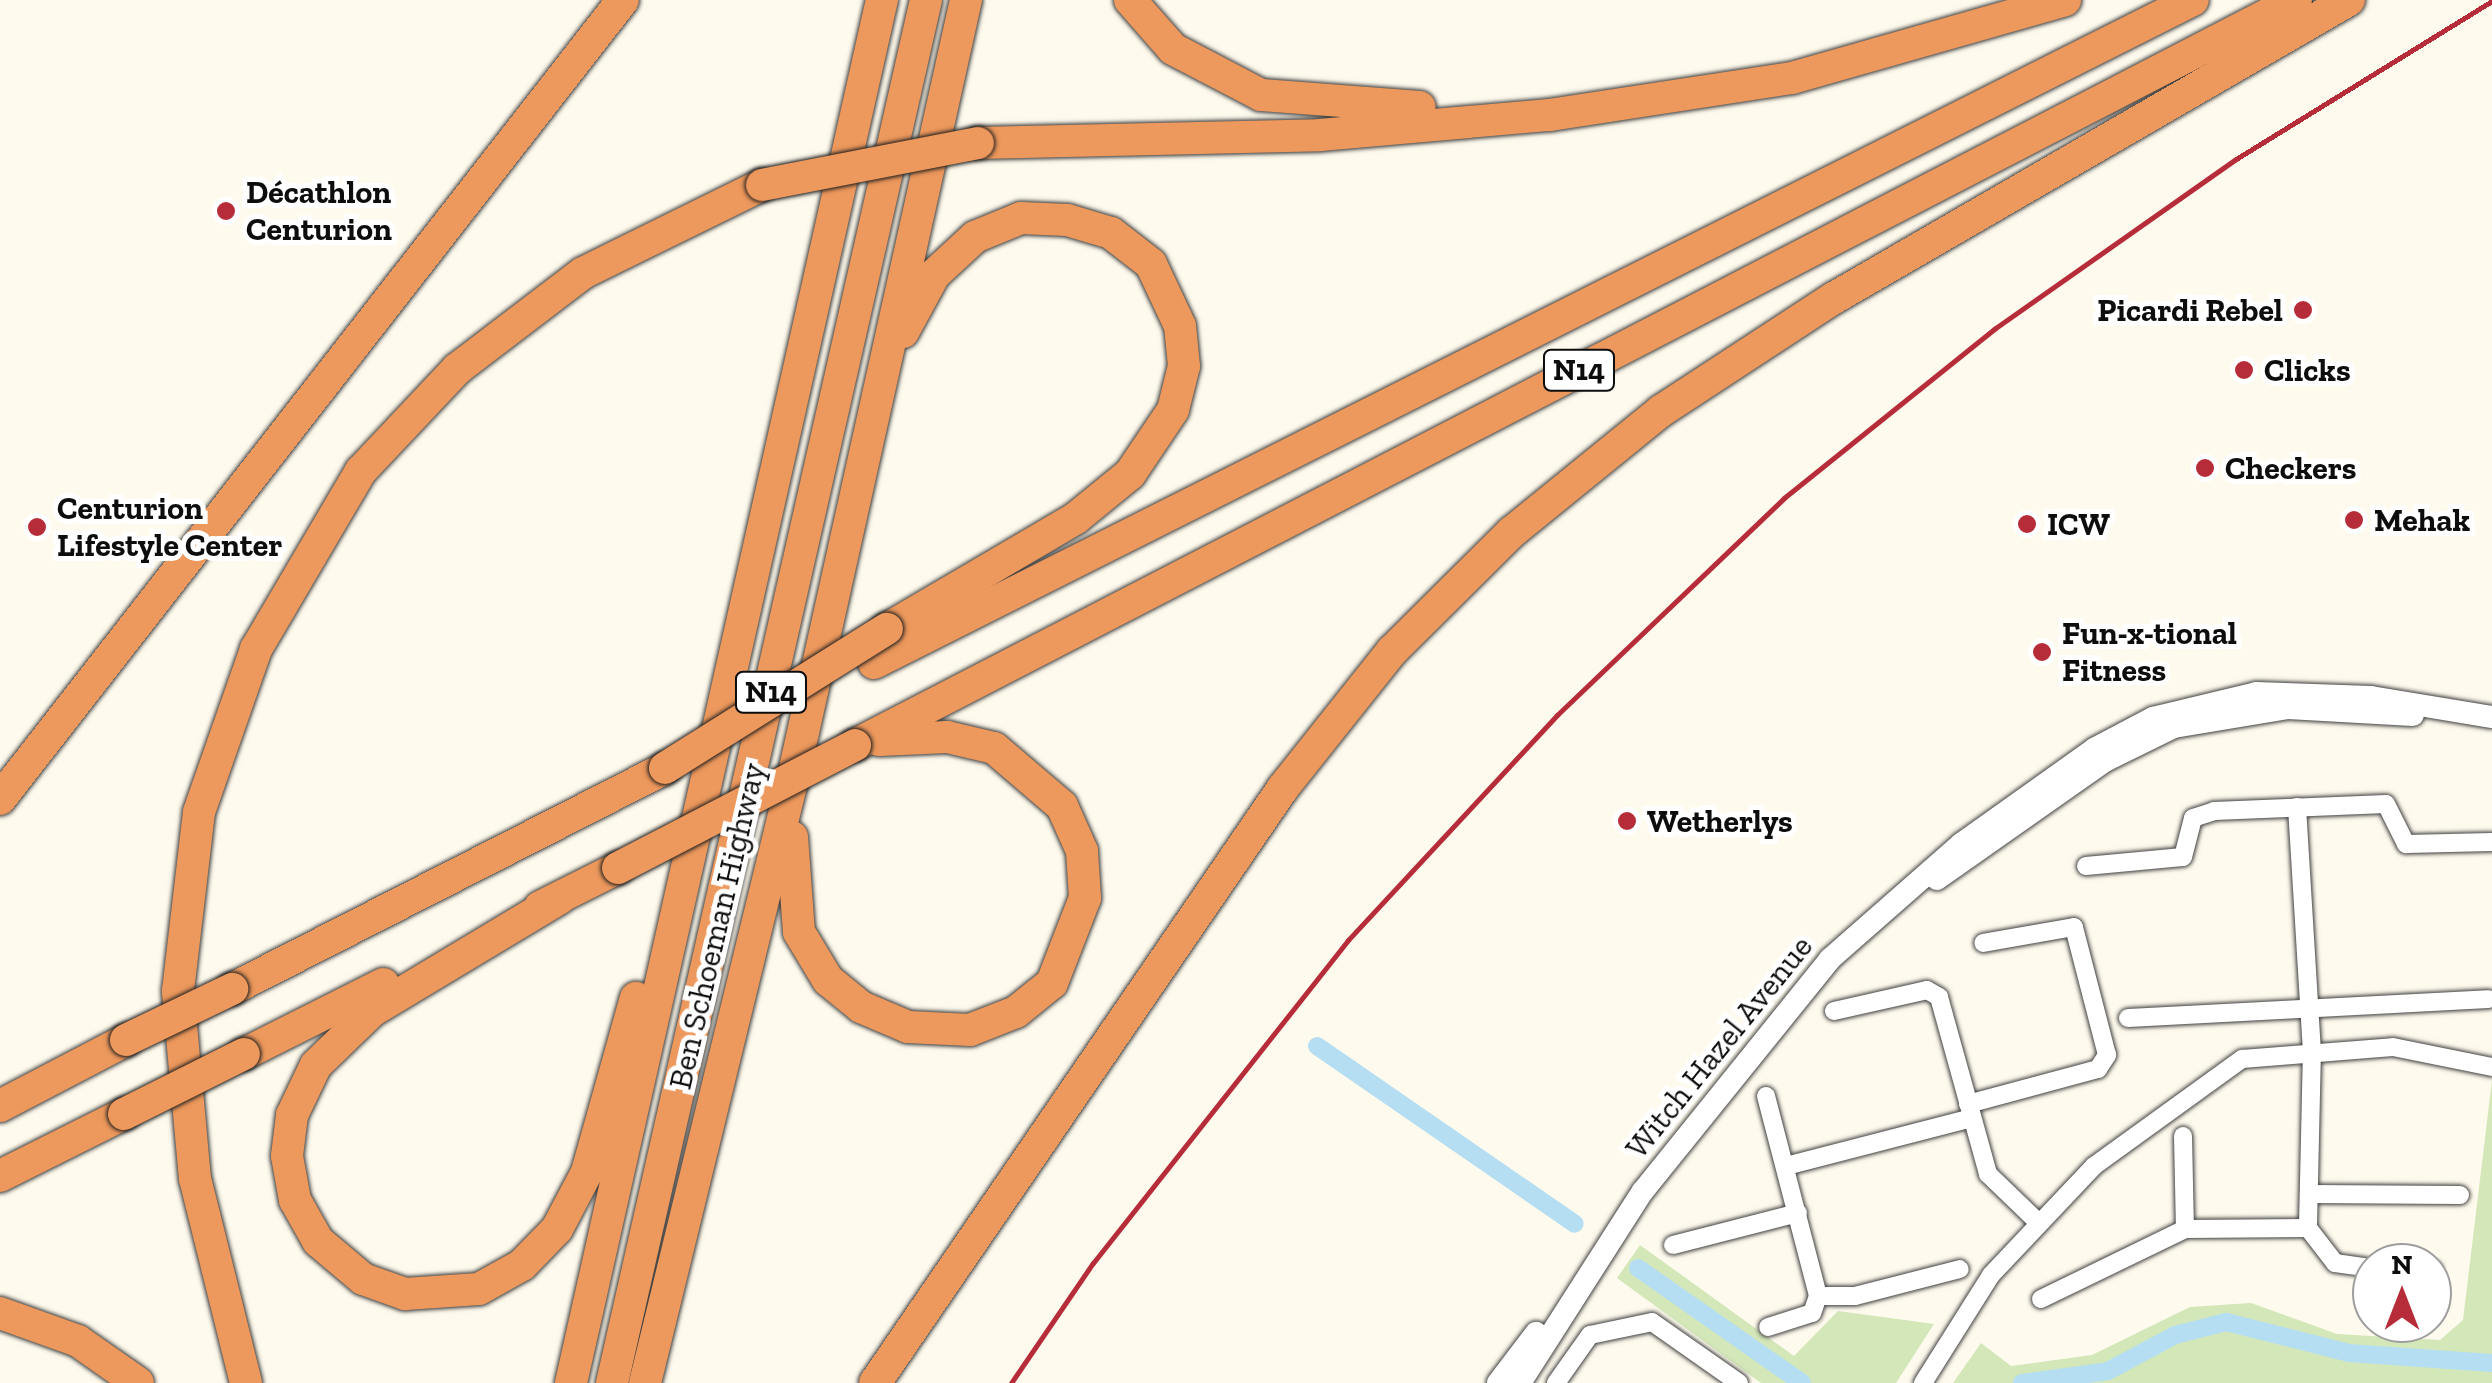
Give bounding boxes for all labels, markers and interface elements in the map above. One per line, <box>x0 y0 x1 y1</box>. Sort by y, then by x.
place label: Décathlon Centurion <box>246 174 392 249</box>
marker: Décathlon Centurion <box>215 200 237 222</box>
place label: Picardi Rebel <box>2097 291 2283 329</box>
marker: Picardi Rebel <box>2292 299 2314 321</box>
road number: N14 <box>1542 345 1616 395</box>
place label: Clicks <box>2264 351 2351 389</box>
marker: Clicks <box>2233 359 2255 381</box>
place label: Checkers <box>2225 449 2357 487</box>
marker: Checkers <box>2194 457 2216 479</box>
place label: Centurion Lifestyle Center <box>57 490 282 565</box>
place label: Mehak <box>2374 501 2470 539</box>
place label: ICW <box>2047 505 2110 543</box>
marker: Mehak <box>2343 509 2365 531</box>
marker: ICW <box>2016 513 2038 535</box>
marker: Centurion Lifestyle Center <box>26 516 48 538</box>
place label: Fun-x-tional Fitness <box>2062 615 2237 690</box>
marker: Fun-x-tional Fitness <box>2031 641 2053 663</box>
road number: N14 <box>734 667 808 717</box>
street label: Ben Schoeman Highway <box>661 759 773 1093</box>
place label: Wetherlys <box>1647 802 1793 840</box>
marker: Wetherlys <box>1616 810 1638 832</box>
street label: Witch Hazel Avenue <box>1617 927 1821 1167</box>
north arrow <box>2352 1243 2452 1343</box>
text: N <box>2391 1248 2413 1281</box>

